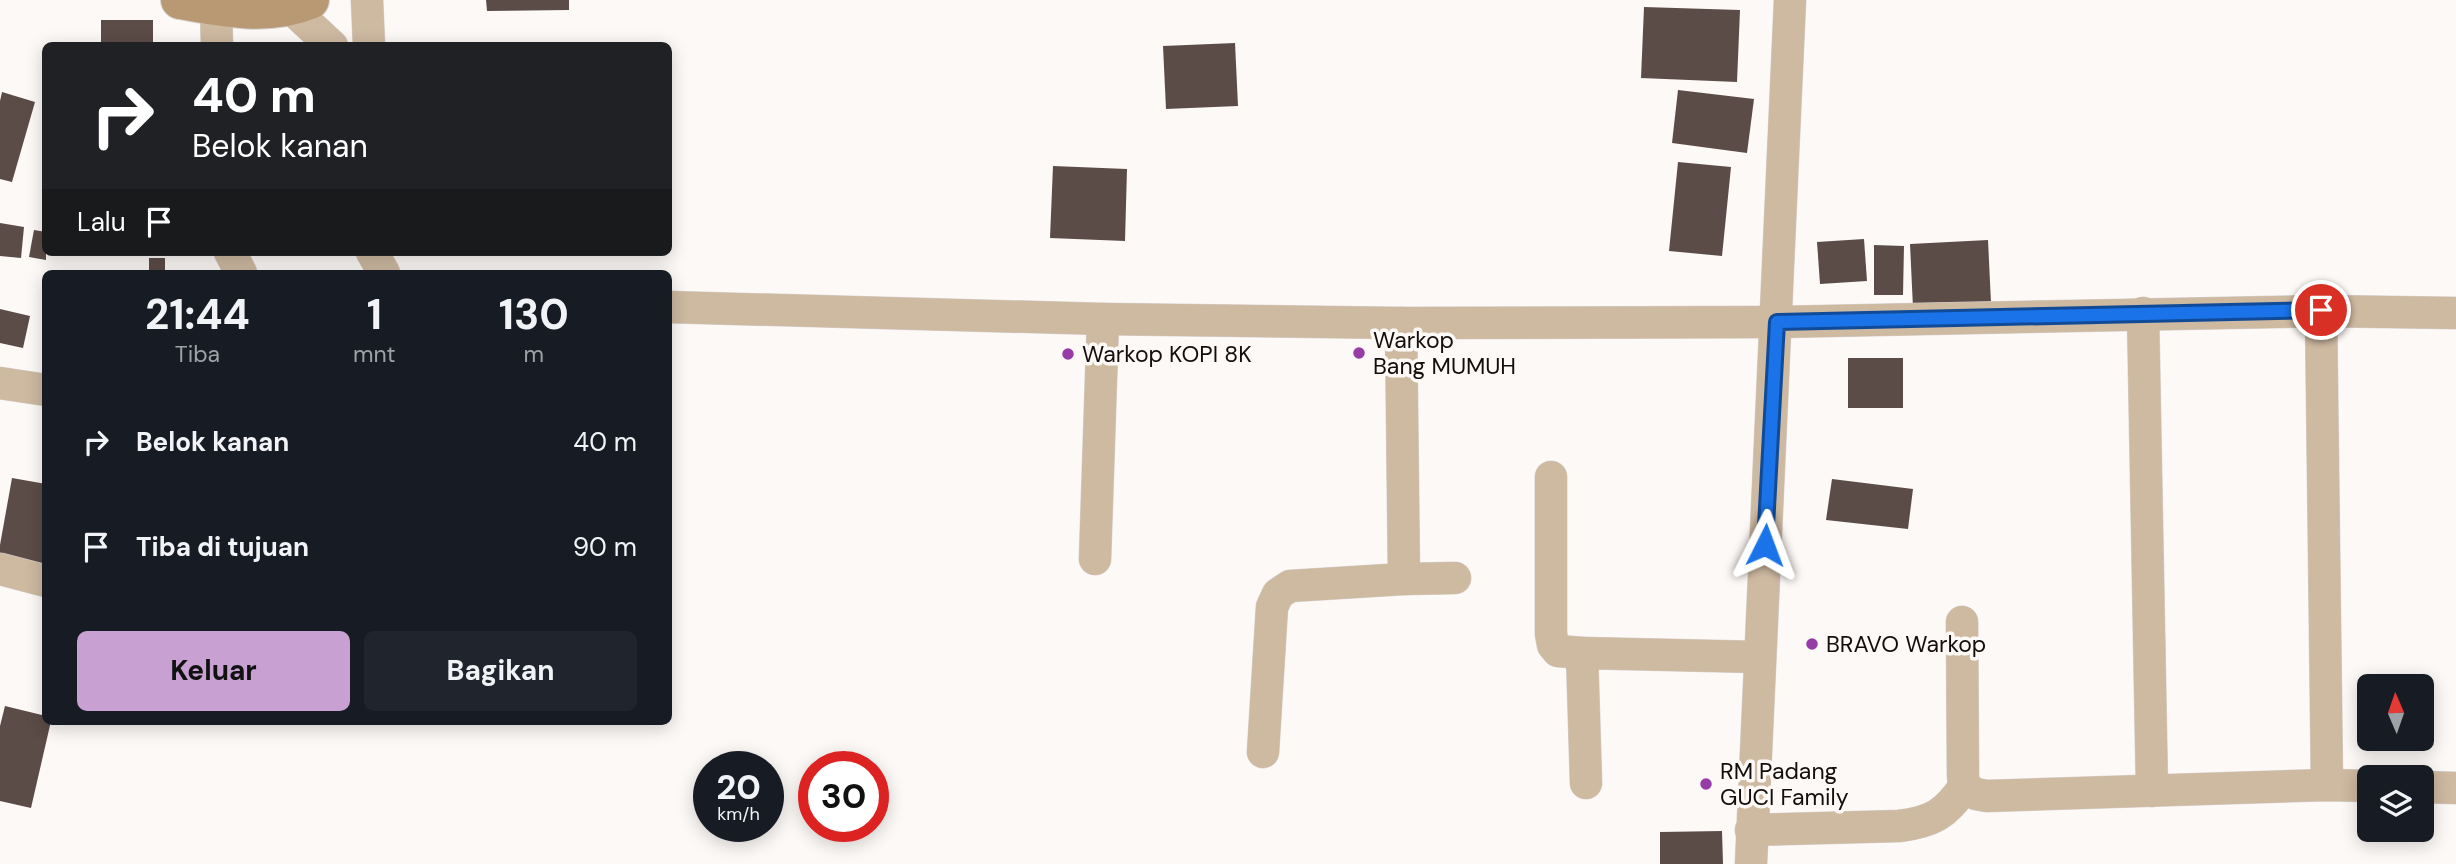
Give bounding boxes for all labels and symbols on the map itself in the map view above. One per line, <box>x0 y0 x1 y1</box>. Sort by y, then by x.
pin <box>2291 280 2351 340</box>
place label: Warkop Bang MUMUH <box>1373 325 1516 381</box>
place label: Warkop KOPI 8K <box>1082 339 1252 369</box>
marker: Warkop Bang MUMUH <box>1351 345 1367 361</box>
marker: Warkop KOPI 8K <box>1060 346 1076 362</box>
position arrow <box>1728 508 1802 582</box>
place label: BRAVO Warkop <box>1826 629 1986 659</box>
marker: BRAVO Warkop <box>1804 636 1820 652</box>
north arrow <box>2357 674 2434 751</box>
speed limit sign: 30 <box>798 751 889 842</box>
place label: RM Padang GUCI Family <box>1720 756 1849 812</box>
marker: RM Padang GUCI Family <box>1698 776 1714 792</box>

